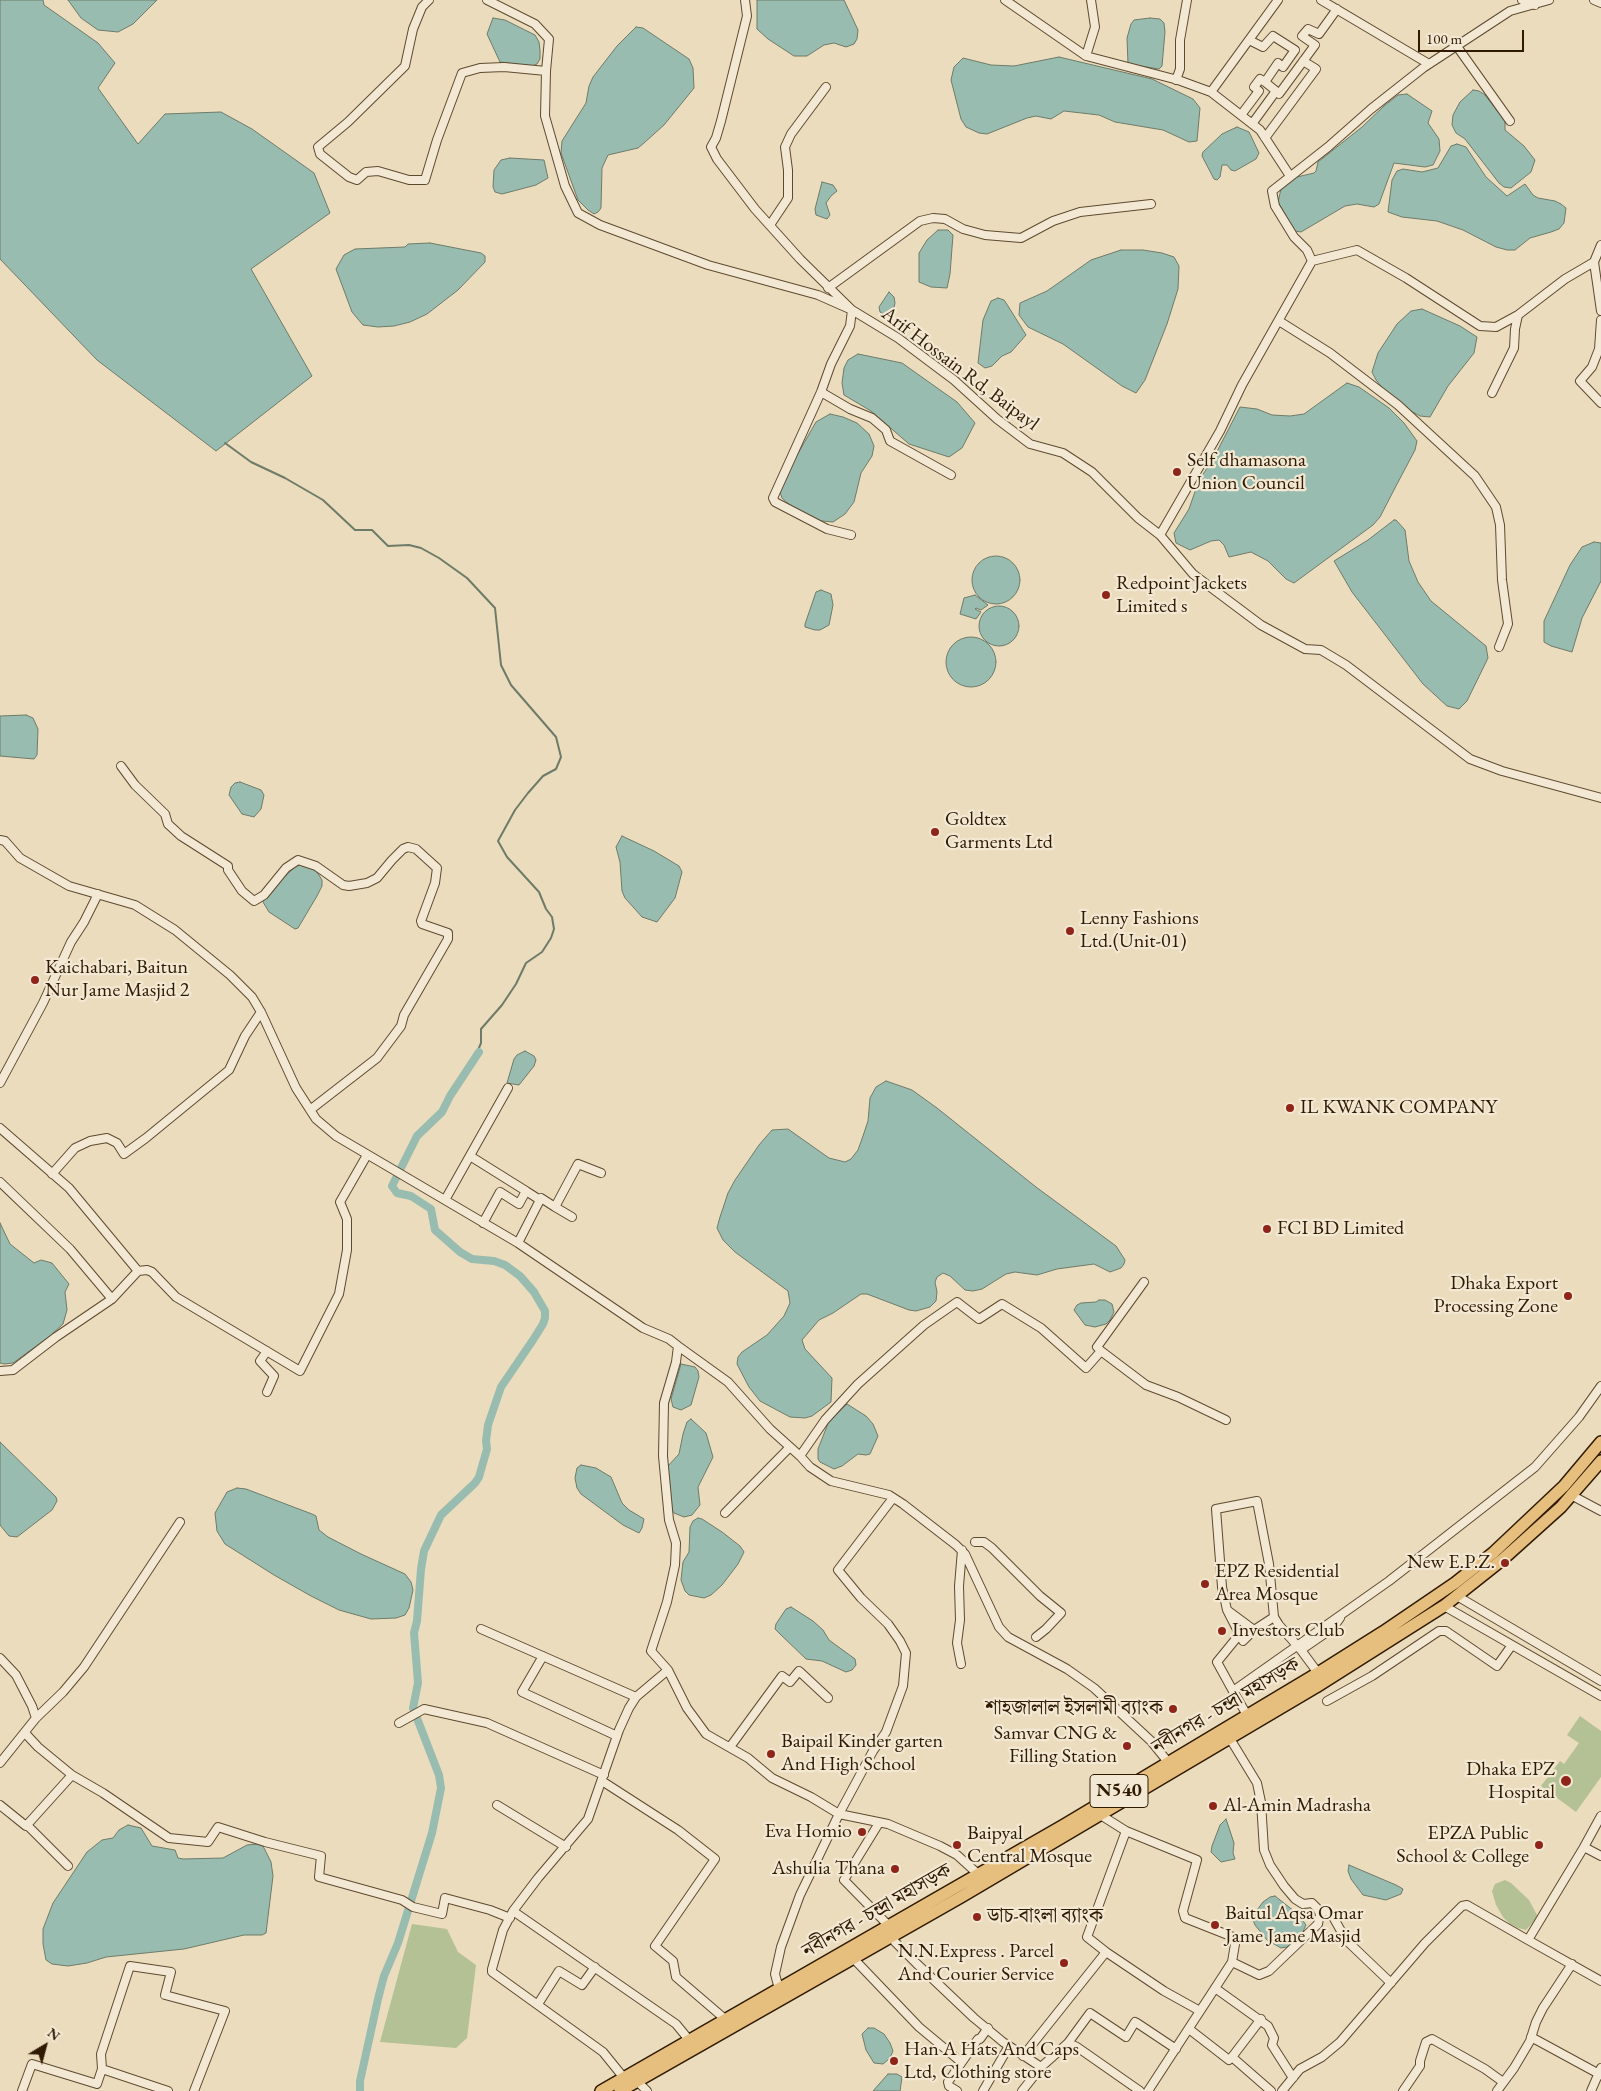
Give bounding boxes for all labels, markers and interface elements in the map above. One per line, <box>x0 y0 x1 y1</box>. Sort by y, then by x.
scale bar <box>1421 20 1527 52</box>
text: 100 m <box>1426 29 1462 48</box>
street label: Arif Hossain Rd, Baipayl <box>876 302 1044 436</box>
place label: Self dhamasona Union Council <box>1187 449 1306 496</box>
marker: Self dhamasona Union Council <box>1171 466 1183 478</box>
place label: Redpoint Jackets Limited s <box>1116 572 1247 619</box>
marker: Redpoint Jackets Limited s <box>1100 589 1112 601</box>
place label: Goldtex Garments Ltd <box>945 808 1053 855</box>
marker: Goldtex Garments Ltd <box>929 826 941 838</box>
place label: Lenny Fashions Ltd.(Unit-01) <box>1080 907 1199 954</box>
marker: Lenny Fashions Ltd.(Unit-01) <box>1064 925 1076 937</box>
place label: Kaichabari, Baitun Nur Jame Masjid 2 <box>45 956 189 1003</box>
marker: Kaichabari, Baitun Nur Jame Masjid 2 <box>29 974 41 986</box>
place label: IL KWANK COMPANY <box>1300 1096 1497 1120</box>
marker: IL KWANK COMPANY <box>1284 1102 1296 1114</box>
place label: FCI BD Limited <box>1277 1217 1404 1241</box>
marker: FCI BD Limited <box>1261 1223 1273 1235</box>
place label: Dhaka Export Processing Zone <box>1433 1272 1558 1319</box>
marker: Dhaka Export Processing Zone <box>1562 1290 1574 1302</box>
place label: New E.P.Z. <box>1407 1551 1495 1575</box>
marker: New E.P.Z. <box>1499 1557 1511 1569</box>
place label: EPZ Residential Area Mosque <box>1215 1560 1339 1607</box>
marker: EPZ Residential Area Mosque <box>1199 1578 1211 1590</box>
place label: Investors Club <box>1232 1619 1345 1643</box>
marker: Investors Club <box>1216 1625 1228 1637</box>
street label: নবীনগর - চন্দ্রা মহাসড়ক <box>1148 1653 1304 1759</box>
place label: শাহজালাল ইসলামী ব্যাংক <box>985 1697 1163 1721</box>
marker: শাহজালাল ইসলামী ব্যাংক <box>1167 1703 1179 1715</box>
place label: Samvar CNG & Filling Station <box>994 1722 1117 1769</box>
place label: Baipail Kinder garten And High School <box>781 1730 943 1777</box>
marker: Samvar CNG & Filling Station <box>1121 1740 1133 1752</box>
marker: Baipail Kinder garten And High School <box>765 1748 777 1760</box>
place label: Dhaka EPZ Hospital <box>1466 1758 1555 1805</box>
road number: N540 <box>1090 1774 1148 1808</box>
marker: Dhaka EPZ Hospital <box>1559 1774 1573 1788</box>
place label: Al-Amin Madrasha <box>1223 1794 1371 1818</box>
marker: Al-Amin Madrasha <box>1207 1800 1219 1812</box>
place label: Eva Homio <box>764 1820 852 1844</box>
place label: Baipyal Central Mosque <box>967 1822 1092 1869</box>
place label: EPZA Public School & College <box>1396 1822 1529 1869</box>
marker: Eva Homio <box>856 1826 868 1838</box>
marker: Baipyal Central Mosque <box>951 1839 963 1851</box>
marker: EPZA Public School & College <box>1533 1839 1545 1851</box>
place label: Ashulia Thana <box>772 1857 885 1881</box>
street label: নবীনগর - চন্দ্রা মহাসড়ক <box>798 1859 956 1963</box>
marker: Ashulia Thana <box>889 1863 901 1875</box>
place label: Baitul Aqsa Omar Jame Jame Masjid <box>1225 1902 1363 1949</box>
place label: ডাচ-বাংলা ব্যাংক <box>987 1905 1103 1929</box>
marker: ডাচ-বাংলা ব্যাংক <box>971 1911 983 1923</box>
marker: Baitul Aqsa Omar Jame Jame Masjid <box>1209 1919 1221 1931</box>
place label: N.N.Express . Parcel And Courier Service <box>898 1940 1054 1987</box>
marker: N.N.Express . Parcel And Courier Service <box>1058 1957 1070 1969</box>
north arrow <box>20 2021 70 2071</box>
text: N <box>44 2023 64 2045</box>
place label: Han A Hats And Caps Ltd, Clothing store <box>904 2038 1079 2085</box>
marker: Han A Hats And Caps Ltd, Clothing store <box>888 2055 900 2067</box>

